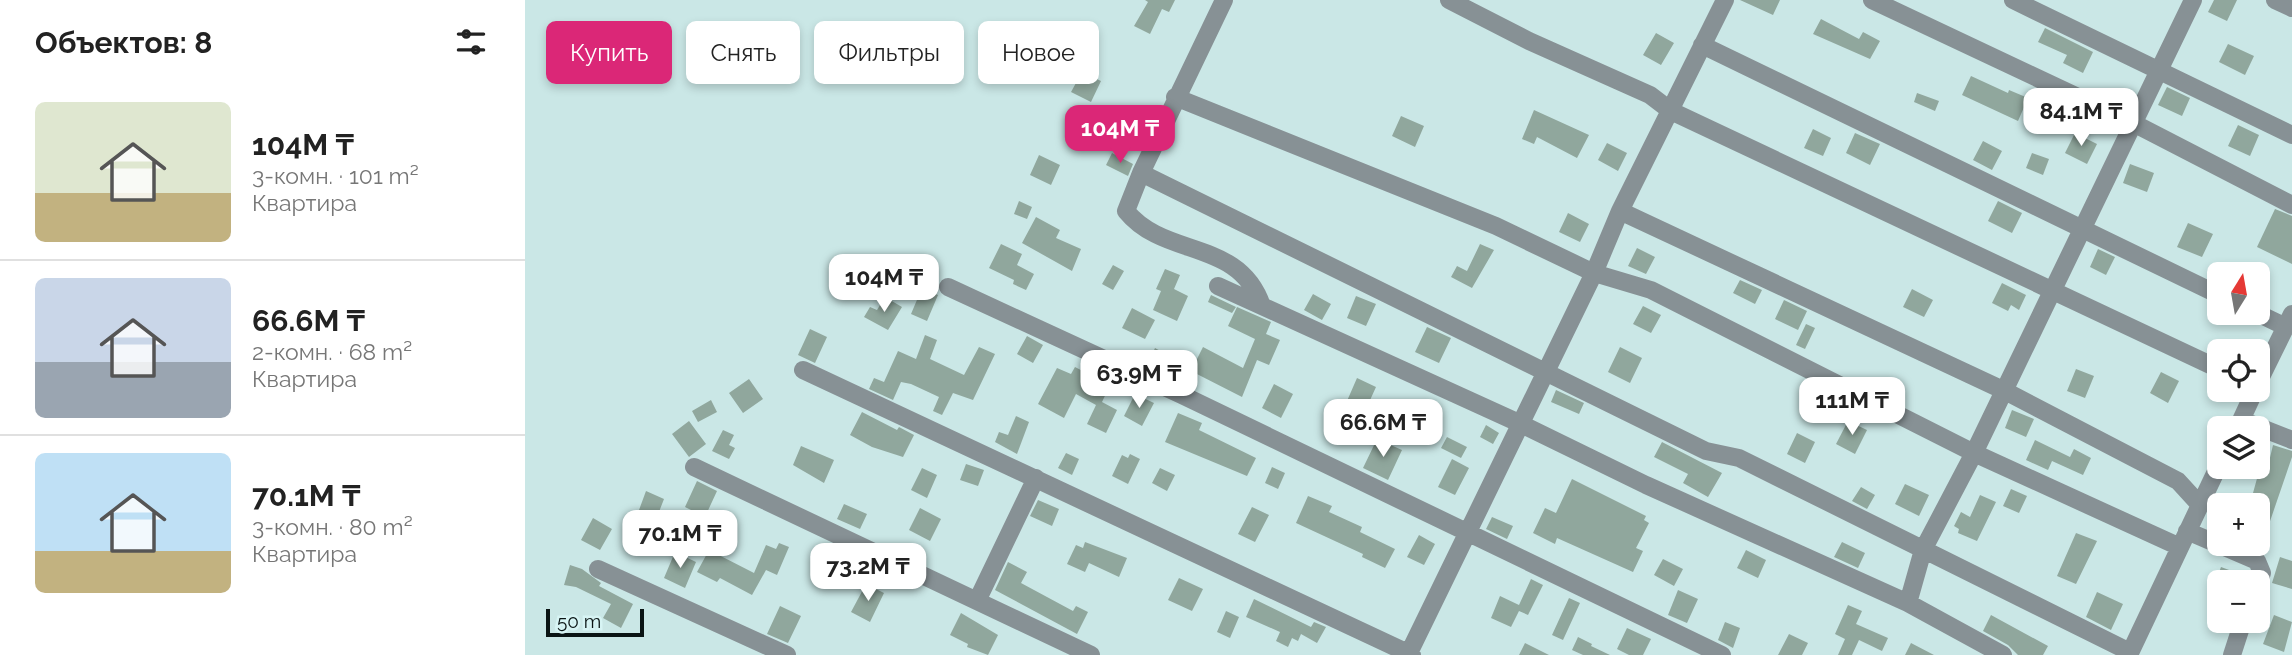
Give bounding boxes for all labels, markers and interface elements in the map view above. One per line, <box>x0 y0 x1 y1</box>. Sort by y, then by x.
chip: Купить <box>546 21 672 84</box>
chip: Снять <box>686 21 800 84</box>
chip: Фильтры <box>814 21 964 84</box>
chip: Новое <box>978 21 1099 84</box>
icon: filters <box>452 23 490 61</box>
text: Объектов: 8 <box>35 25 212 60</box>
pin: 84.1M ₸ <box>2016 88 2146 148</box>
text: 84.1M ₸ <box>2039 97 2123 124</box>
pin: 104M ₸ <box>1063 106 1177 165</box>
text: 104M ₸ <box>1081 114 1159 141</box>
text: 104M ₸ <box>252 127 354 162</box>
icon: home <box>91 130 175 214</box>
text: 3-комн. · 101 m² <box>252 162 419 189</box>
text: Квартира <box>252 189 357 216</box>
pin: 104M ₸ <box>827 254 941 314</box>
north arrow <box>2207 262 2270 326</box>
map controls <box>2207 262 2270 633</box>
text: 104M ₸ <box>845 263 923 290</box>
text: 66.6M ₸ <box>252 303 365 338</box>
icon: home <box>91 306 175 390</box>
text: 2-комн. · 68 m² <box>252 338 412 365</box>
button: locate <box>2207 339 2270 402</box>
pin: 63.9M ₸ <box>1074 350 1204 410</box>
text: 63.9M ₸ <box>1096 359 1182 386</box>
text: Квартира <box>252 365 357 392</box>
pin: 111M ₸ <box>1795 378 1909 437</box>
text: 111M ₸ <box>1815 386 1889 413</box>
pin: 66.6M ₸ <box>1318 400 1448 459</box>
text: 66.6M ₸ <box>1340 408 1426 435</box>
button: layers <box>2207 416 2270 479</box>
text: 70.1M ₸ <box>252 478 361 513</box>
icon: home <box>91 481 175 565</box>
button: + <box>2207 493 2270 556</box>
pin: 70.1M ₸ <box>615 510 745 570</box>
text: 3-комн. · 80 m² <box>252 513 413 540</box>
text: 70.1M ₸ <box>638 519 722 546</box>
text: Квартира <box>252 540 357 567</box>
pin: 73.2M ₸ <box>803 544 933 603</box>
text: 73.2M ₸ <box>826 552 910 579</box>
button: − <box>2207 570 2270 633</box>
scale bar <box>546 606 644 638</box>
text: 50 m <box>557 610 601 632</box>

